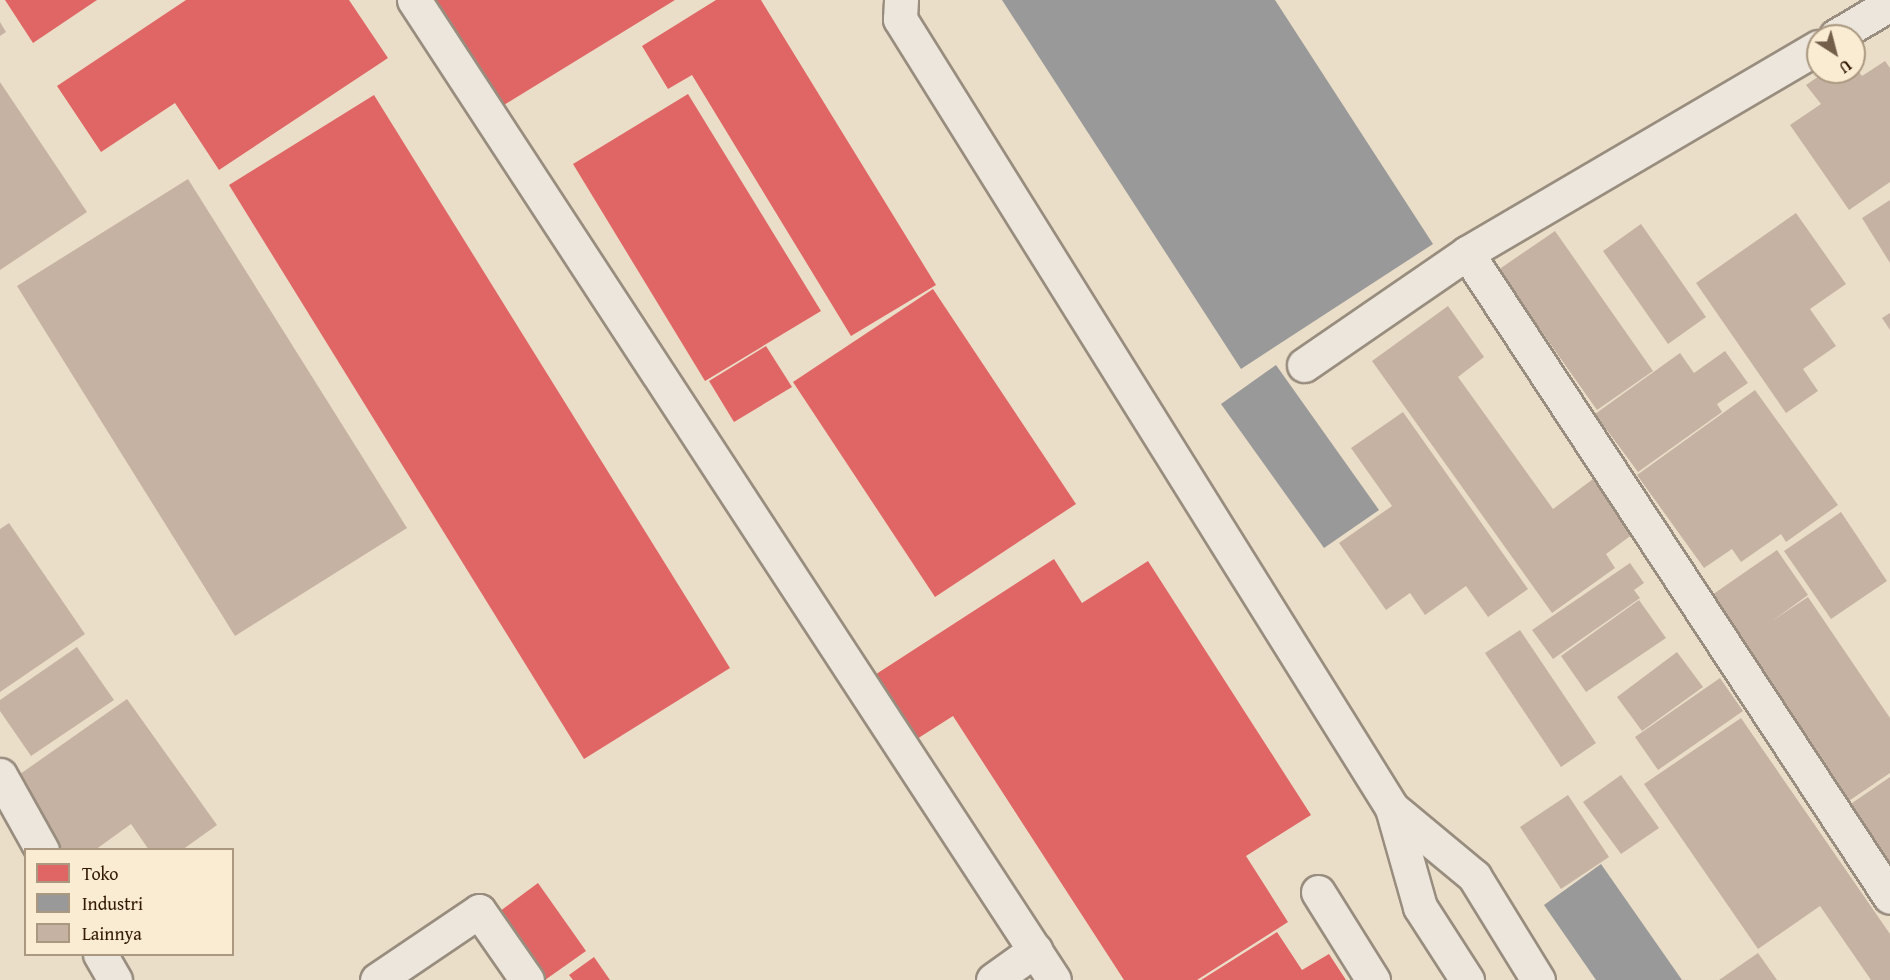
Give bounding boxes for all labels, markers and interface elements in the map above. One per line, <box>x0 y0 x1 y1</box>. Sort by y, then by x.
north arrow <box>1806 24 1866 84</box>
text: U <box>1834 54 1857 80</box>
legend <box>24 848 234 956</box>
text: Toko <box>82 860 119 887</box>
text: Industri <box>82 890 143 917</box>
text: Lainnya <box>82 920 142 947</box>

